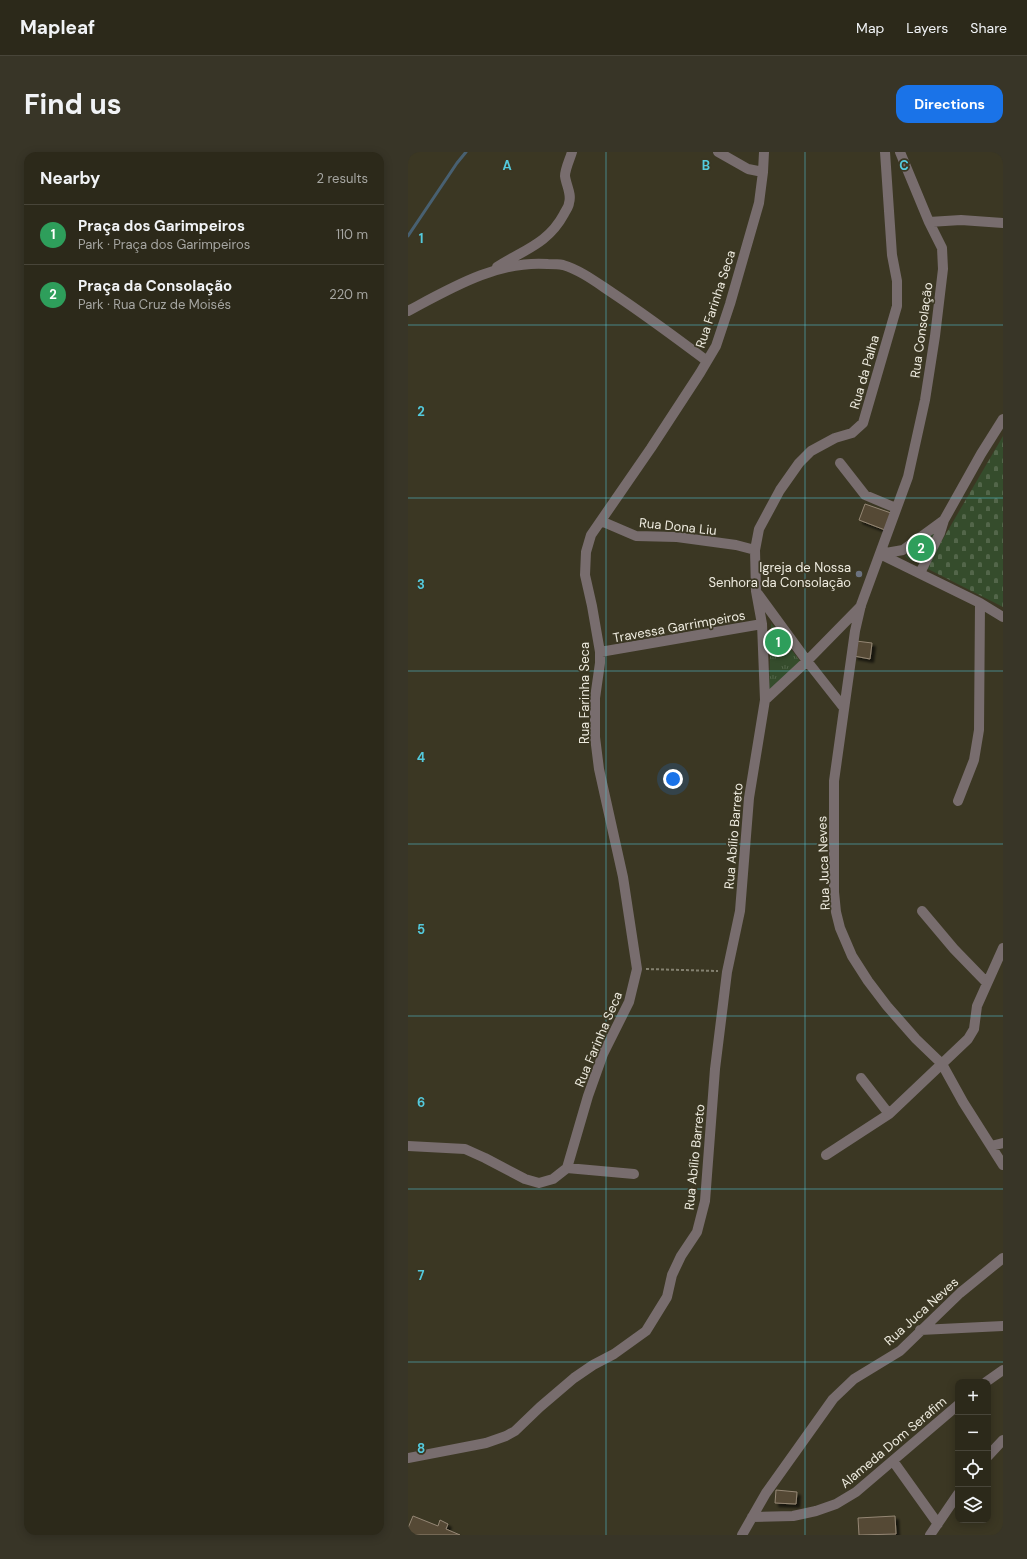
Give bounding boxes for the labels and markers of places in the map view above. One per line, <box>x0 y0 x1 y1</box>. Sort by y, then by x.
pin: 2 <box>908 533 934 563</box>
place label: Igreja de Nossa Senhora da Consolação <box>708 559 851 591</box>
marker: Igreja de Nossa Senhora da Consolação <box>854 569 864 579</box>
pin: 1 <box>765 627 791 657</box>

